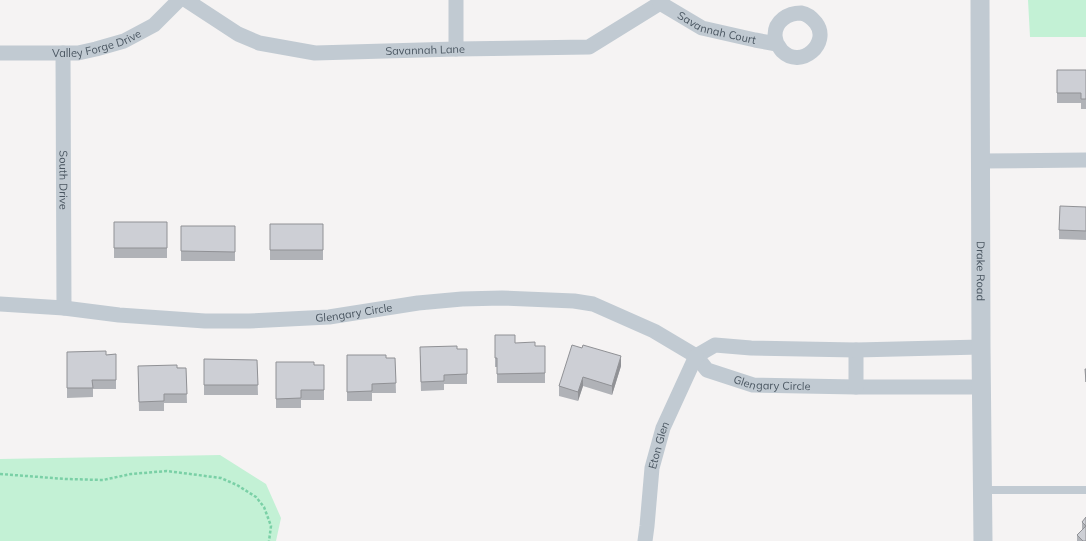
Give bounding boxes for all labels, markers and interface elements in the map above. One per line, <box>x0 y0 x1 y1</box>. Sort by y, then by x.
street label: Savannah Court <box>675 8 758 47</box>
street label: Valley Forge Drive <box>52 26 144 60</box>
street label: Savannah Lane <box>385 42 465 58</box>
street label: South Drive <box>56 150 71 210</box>
street label: Drake Road <box>974 241 988 301</box>
street label: Glengary Circle <box>315 300 393 325</box>
street label: Glengary Circle <box>732 372 811 393</box>
street label: Eton Glen <box>645 419 672 471</box>

